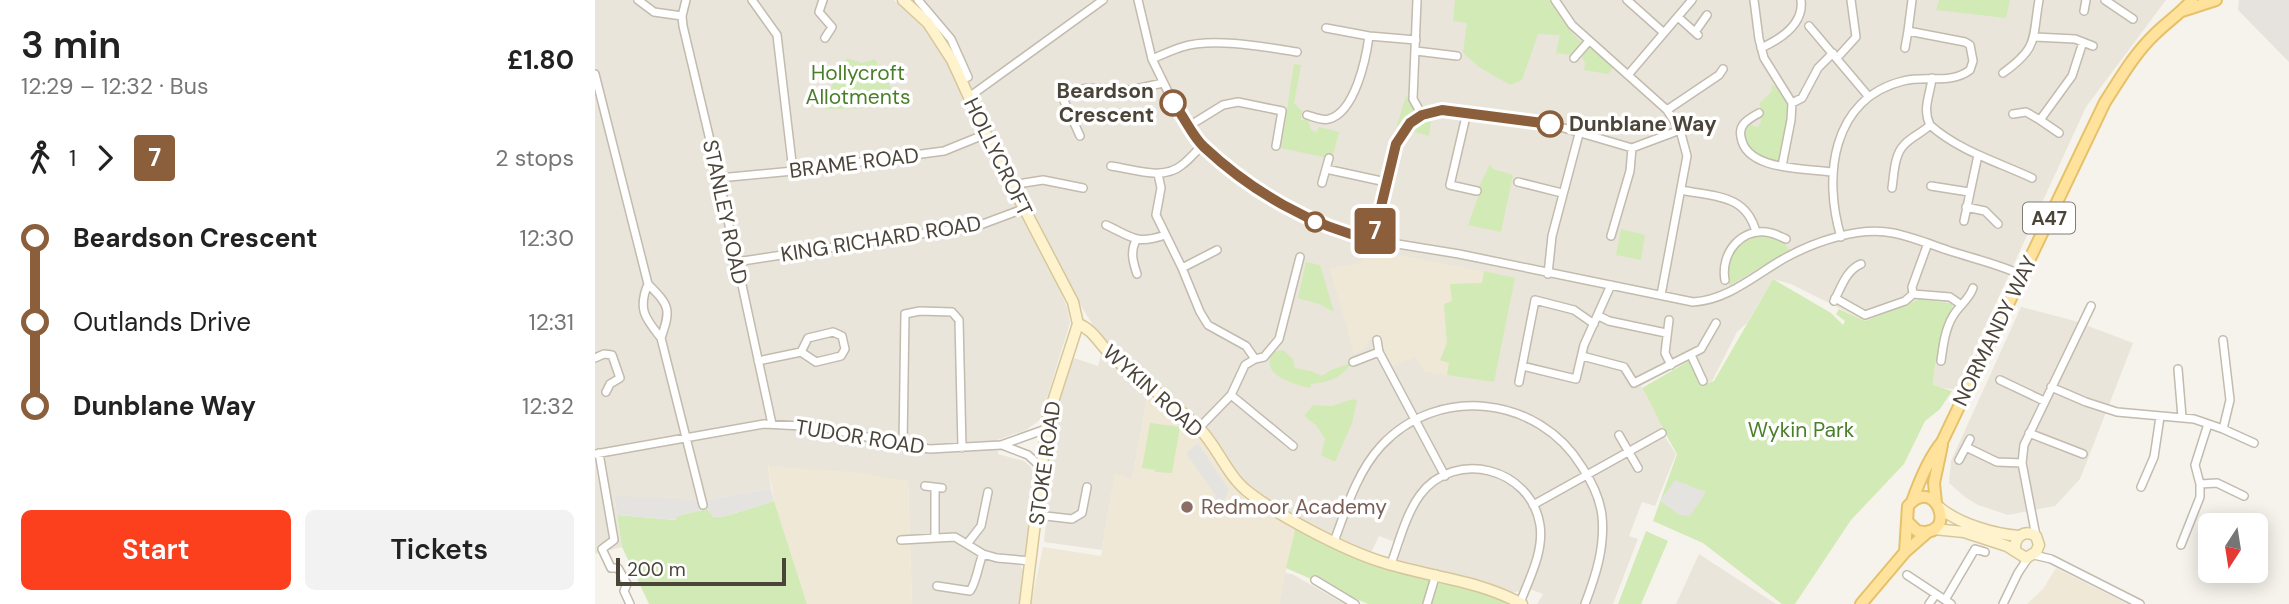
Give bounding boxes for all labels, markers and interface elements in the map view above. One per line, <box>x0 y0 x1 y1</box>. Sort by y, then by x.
text: 3 min <box>21 20 121 70</box>
text: £1.80 <box>507 43 574 77</box>
park label: Hollycroft Allotments <box>805 59 911 111</box>
text: 12:29 – 12:32 · Bus <box>21 71 208 101</box>
place label: Beardson Crescent <box>1057 77 1154 129</box>
marker: Beardson Crescent <box>1160 90 1186 116</box>
street label: HOLLYCROFT <box>957 93 1039 221</box>
place label: Dunblane Way <box>1569 110 1717 138</box>
marker: Dunblane Way <box>1537 111 1563 137</box>
street label: STANLEY ROAD <box>696 137 754 287</box>
icon: walk <box>21 139 59 177</box>
icon: forward <box>86 139 124 177</box>
street label: BRAME ROAD <box>788 141 920 185</box>
text: 7 <box>148 142 161 173</box>
text: 1 <box>69 143 76 173</box>
text: 2 stops <box>495 143 574 173</box>
road number: A47 <box>2023 202 2075 233</box>
line badge: 7 <box>1352 208 1398 254</box>
street label: KING RICHARD ROAD <box>779 209 983 269</box>
unlabelled marker <box>1305 212 1325 232</box>
text: 7 <box>1369 215 1381 246</box>
text: Beardson Crescent <box>73 221 318 255</box>
text: 12:30 <box>520 223 574 253</box>
street label: NORMANDY WAY <box>1946 251 2044 411</box>
text: Outlands Drive <box>73 305 251 339</box>
text: 12:31 <box>529 307 574 337</box>
street label: WYKIN ROAD <box>1097 338 1209 444</box>
text: Dunblane Way <box>73 389 256 423</box>
text: 12:32 <box>522 391 574 421</box>
street label: STOKE ROAD <box>1022 399 1068 527</box>
street label: TUDOR ROAD <box>793 413 927 461</box>
park label: Wykin Park <box>1748 416 1855 444</box>
place label: Redmoor Academy <box>1201 493 1387 521</box>
marker: Redmoor Academy <box>1179 499 1195 515</box>
button: Start <box>21 510 291 590</box>
button: Tickets <box>305 510 574 590</box>
north arrow <box>2198 513 2268 583</box>
map controls <box>2198 513 2268 583</box>
scale bar <box>616 555 786 587</box>
text: 200 m <box>627 557 686 582</box>

